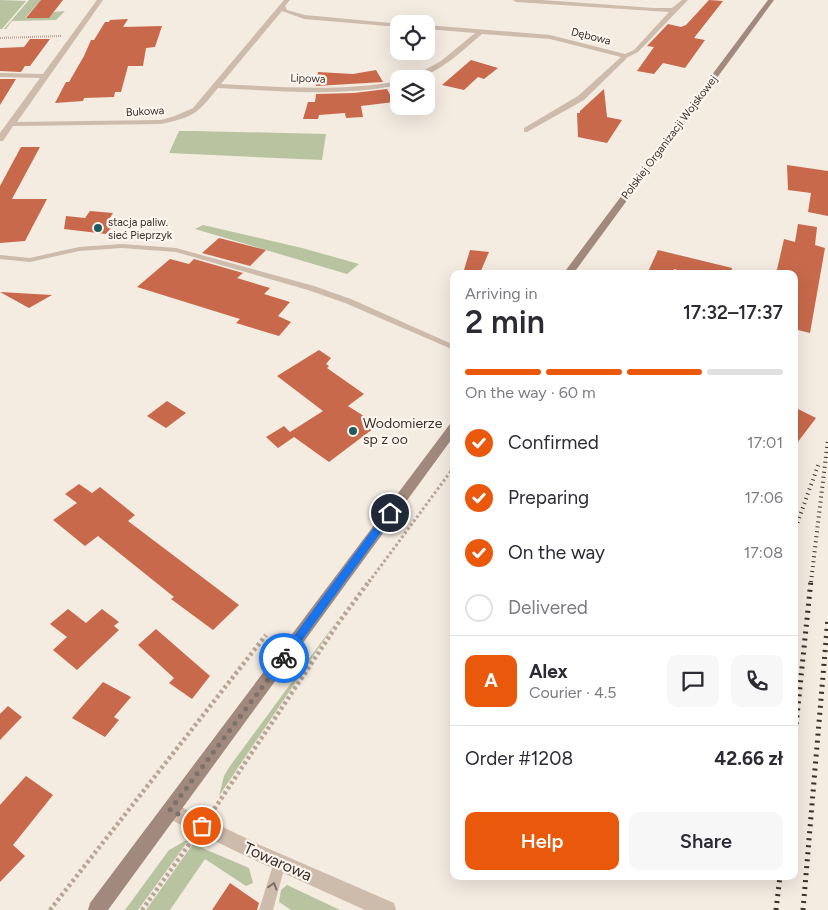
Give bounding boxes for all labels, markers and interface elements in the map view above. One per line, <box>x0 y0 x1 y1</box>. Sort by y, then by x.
map controls <box>390 15 435 115</box>
button: locate <box>390 15 435 60</box>
street label: Dębowa <box>570 25 612 48</box>
button: layers <box>390 70 435 115</box>
street label: Lipowa <box>290 71 326 86</box>
street label: Polskiej Organizacji Wojskowej <box>619 73 720 202</box>
street label: Bukowa <box>126 104 165 119</box>
place label: stacja paliw. sieć Pieprzyk <box>108 216 173 242</box>
marker: stacja paliw. sieć Pieprzyk <box>92 222 104 234</box>
text: Arriving in <box>465 284 537 303</box>
text: 17:32–17:37 <box>683 301 783 324</box>
text: 2 min <box>465 303 545 341</box>
text: On the way · 60 m <box>465 383 596 402</box>
place label: Wodomierze sp z oo <box>363 415 443 448</box>
marker: Wodomierze sp z oo <box>347 425 359 437</box>
icon: check <box>465 429 493 457</box>
text: Confirmed <box>508 431 599 454</box>
text: 17:01 <box>747 433 783 452</box>
icon: check <box>465 484 493 512</box>
text: Preparing <box>508 486 589 509</box>
text: 17:06 <box>744 488 783 507</box>
pin <box>369 492 411 534</box>
icon: home <box>376 499 404 527</box>
icon: check <box>465 539 493 567</box>
text: On the way <box>508 541 605 564</box>
text: 17:08 <box>744 543 783 562</box>
text: Delivered <box>508 596 588 619</box>
courier <box>259 633 309 683</box>
icon: bike <box>270 644 298 672</box>
button: chat <box>667 655 719 707</box>
button: phone <box>731 655 783 707</box>
text: Alex <box>529 660 568 683</box>
text: A <box>484 669 498 692</box>
text: Courier · 4.5 <box>529 683 616 702</box>
text: Order #1208 <box>465 747 573 770</box>
text: 42.66 zł <box>714 747 783 770</box>
pin <box>181 805 223 847</box>
icon: bag <box>188 812 216 840</box>
button: Help <box>465 812 619 870</box>
button: Share <box>629 812 783 870</box>
street label: Towarowa <box>241 838 315 885</box>
one-way arrow <box>268 883 278 891</box>

